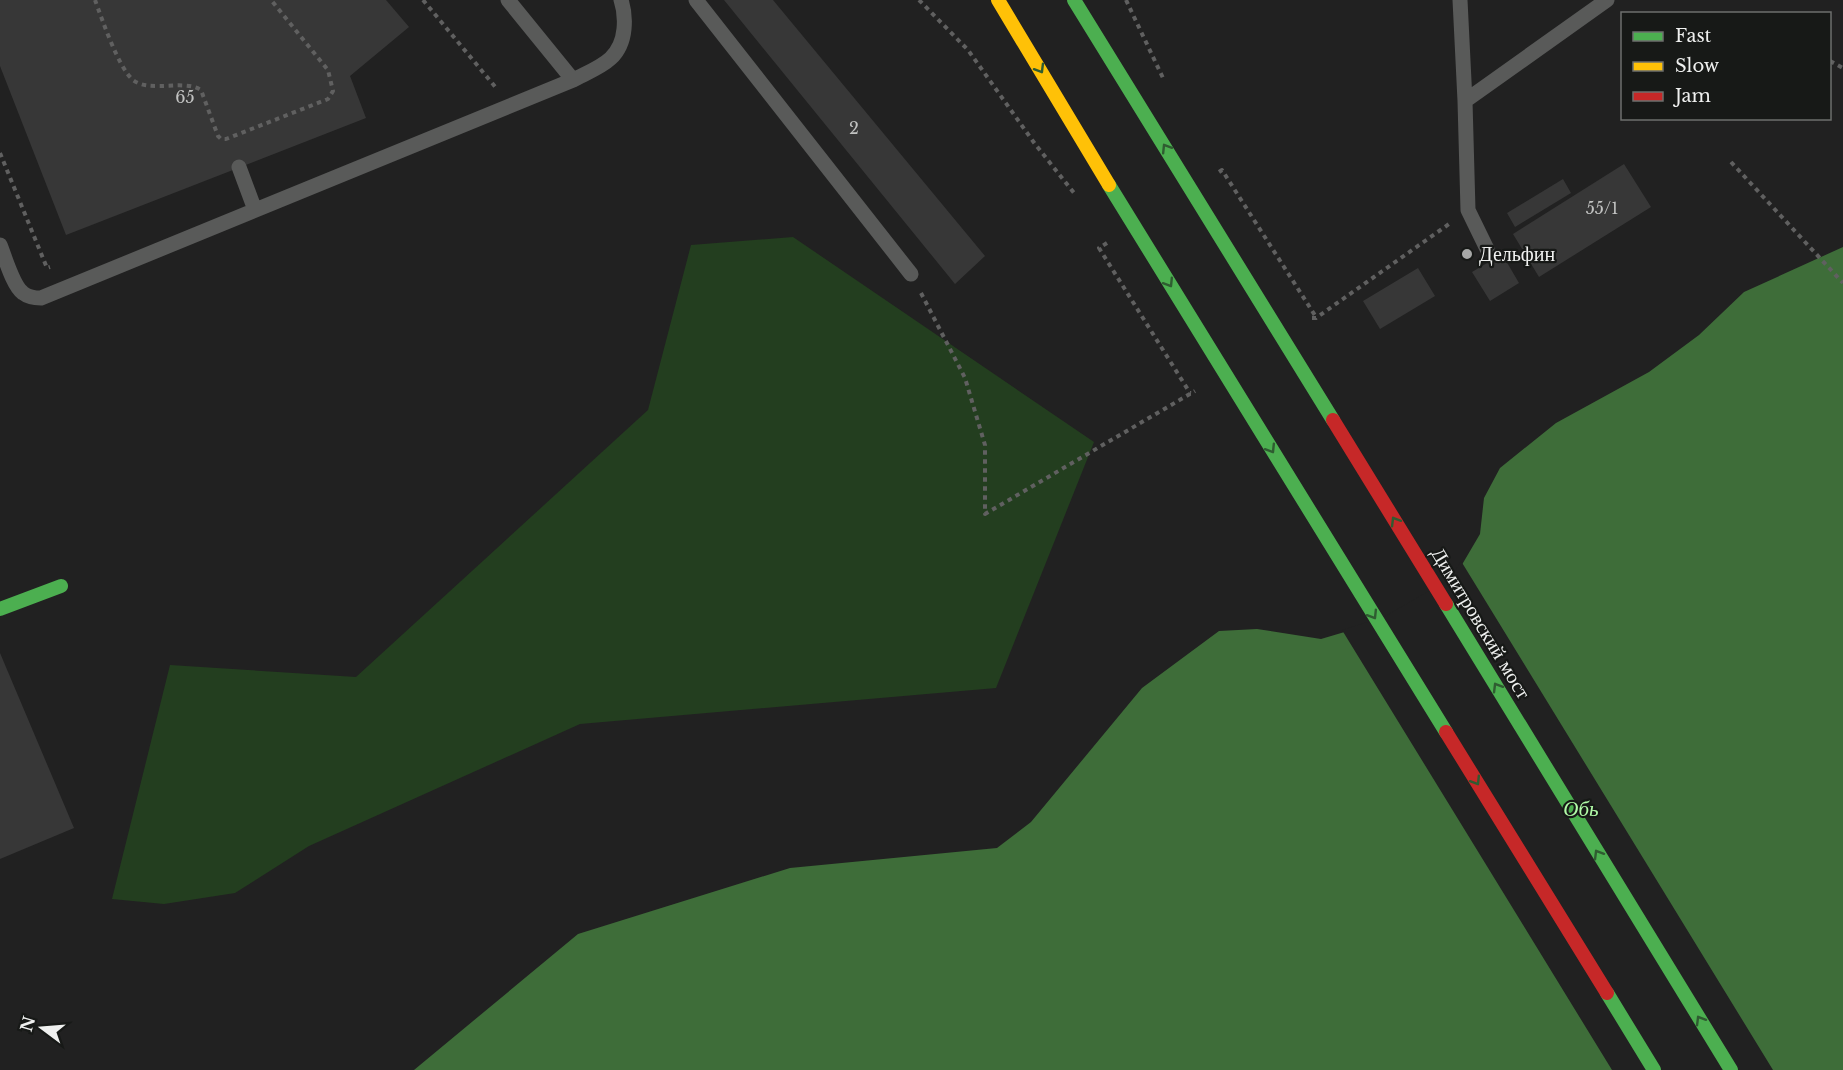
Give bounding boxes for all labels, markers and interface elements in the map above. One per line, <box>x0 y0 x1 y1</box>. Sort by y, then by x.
legend <box>1621 12 1831 120</box>
text: Fast <box>1675 25 1712 47</box>
text: Slow <box>1675 55 1720 77</box>
one-way arrow <box>1032 63 1044 73</box>
text: Jam <box>1673 85 1711 107</box>
house number: 65 <box>175 87 195 107</box>
house number: 2 <box>849 118 859 138</box>
one-way arrow <box>1162 144 1174 154</box>
house number: 55/1 <box>1586 198 1618 218</box>
place label: Дельфин <box>1479 242 1556 266</box>
marker: Дельфин <box>1460 247 1474 261</box>
one-way arrow <box>1161 277 1173 287</box>
one-way arrow <box>1263 443 1275 453</box>
one-way arrow <box>1391 517 1403 527</box>
street label: Димитровский мост <box>1426 543 1536 703</box>
one-way arrow <box>1366 609 1378 619</box>
one-way arrow <box>1492 683 1504 693</box>
one-way arrow <box>1468 775 1480 785</box>
water label: Обь <box>1563 796 1599 822</box>
one-way arrow <box>1594 850 1606 860</box>
north arrow <box>12 998 72 1058</box>
text: N <box>16 1014 39 1034</box>
one-way arrow <box>1696 1016 1708 1026</box>

